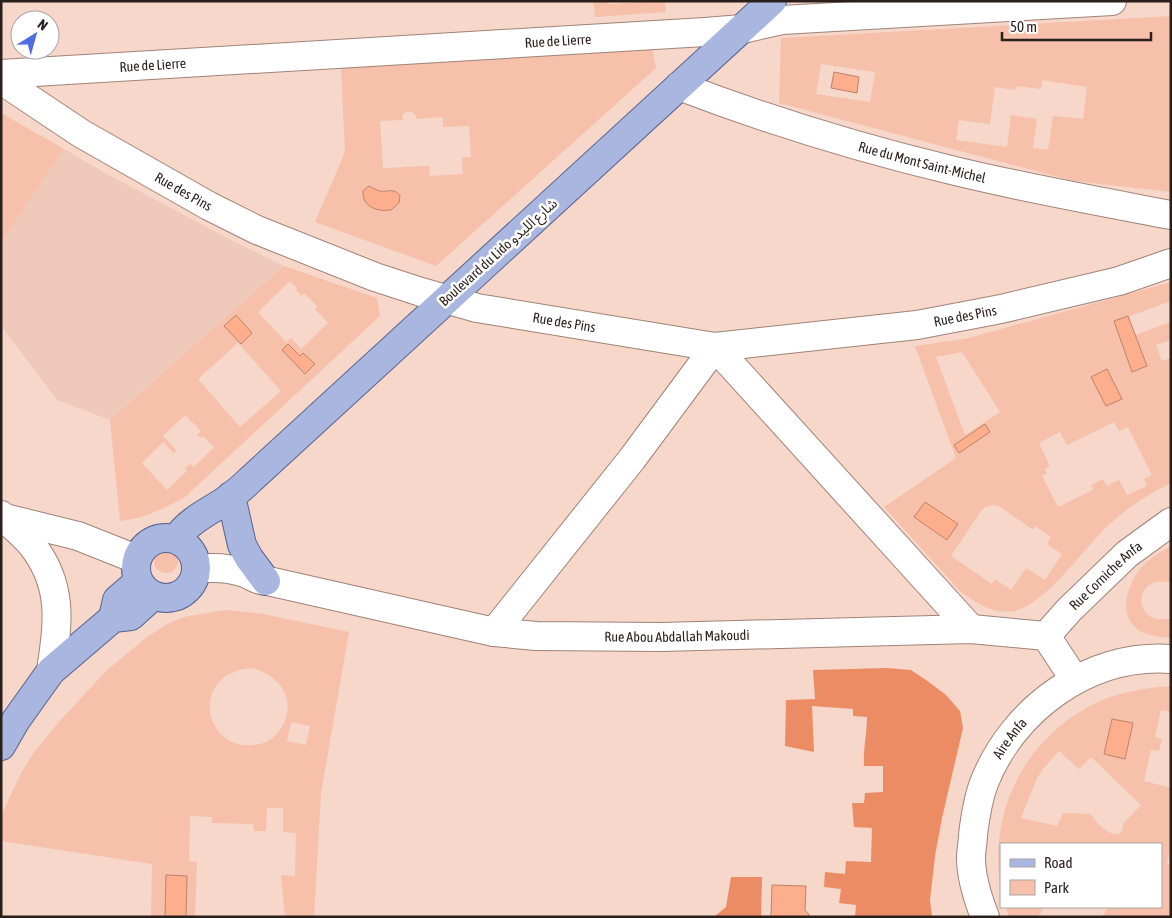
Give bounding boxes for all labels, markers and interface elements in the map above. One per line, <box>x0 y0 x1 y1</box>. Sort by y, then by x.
north arrow <box>10 10 60 60</box>
scale bar <box>1002 10 1151 42</box>
text: N <box>35 16 51 33</box>
text: 50 m <box>1010 18 1037 35</box>
street label: Rue de Lierre <box>524 31 592 51</box>
street label: Rue de Lierre <box>119 55 186 75</box>
street label: Rue du Mont Saint-Michel <box>857 138 988 186</box>
street label: Rue des Pins <box>152 169 215 214</box>
street label: Boulevard du Lido شارع الليدو <box>436 195 562 311</box>
street label: Rue des Pins <box>932 302 998 330</box>
street label: Rue des Pins <box>532 309 597 335</box>
street label: Rue Corniche Anfa <box>1066 538 1145 613</box>
street label: Rue Abou Abdallah Makoudi <box>604 627 750 645</box>
street label: Aire Anfa <box>989 715 1030 761</box>
legend <box>1000 843 1162 908</box>
text: Road <box>1044 854 1073 871</box>
text: Park <box>1044 879 1069 896</box>

